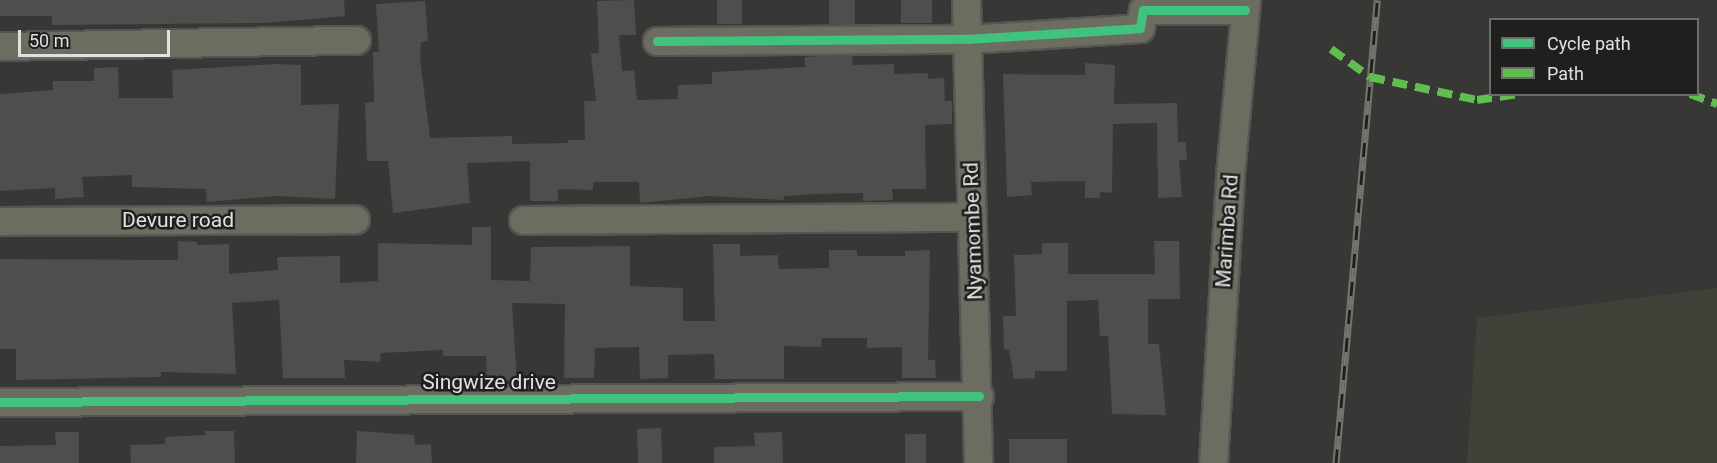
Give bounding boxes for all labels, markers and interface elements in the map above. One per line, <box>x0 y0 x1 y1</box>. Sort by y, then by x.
scale bar <box>21 18 172 56</box>
legend <box>1489 18 1699 96</box>
text: 50 m <box>29 30 69 51</box>
text: Cycle path <box>1547 33 1631 54</box>
text: Path <box>1547 63 1584 84</box>
street label: Nyamombe Rd <box>958 162 988 300</box>
street label: Marimba Rd <box>1210 173 1244 289</box>
street label: Devure road <box>122 207 234 233</box>
street label: Singwize drive <box>422 369 556 395</box>

